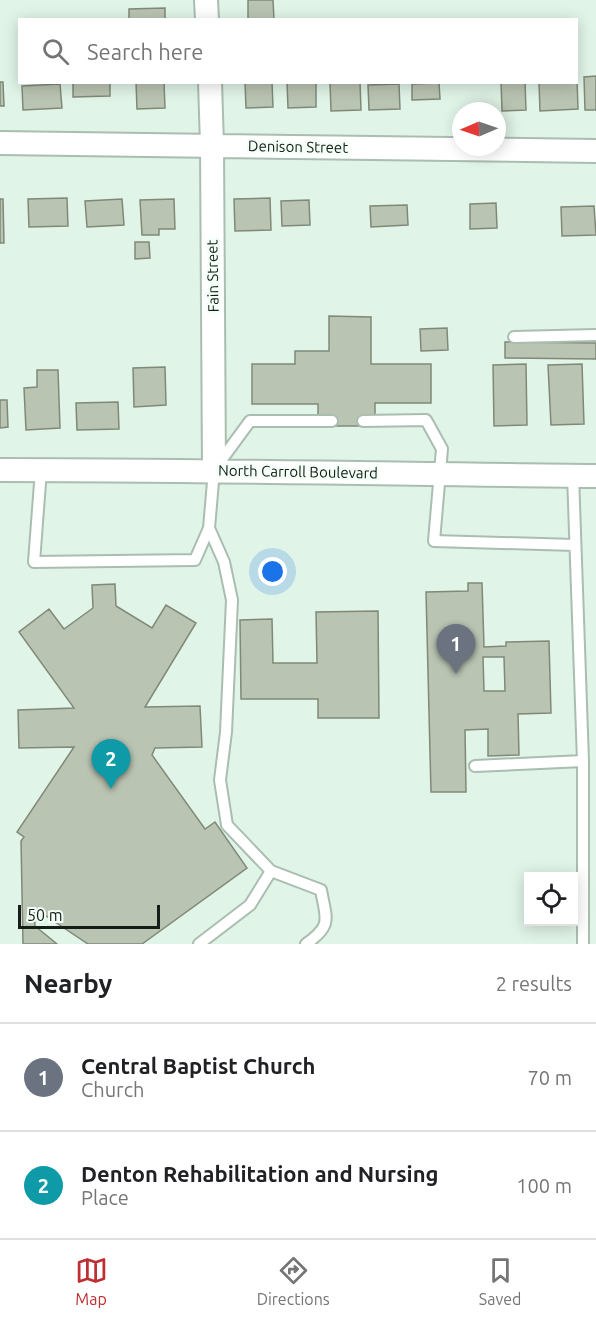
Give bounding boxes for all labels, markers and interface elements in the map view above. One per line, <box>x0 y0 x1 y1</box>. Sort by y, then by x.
search box <box>18 18 578 84</box>
icon: search <box>39 35 72 68</box>
text: Search here <box>87 39 203 64</box>
north arrow <box>452 102 506 156</box>
street label: Denison Street <box>248 137 348 156</box>
street label: Fain Street <box>203 239 222 312</box>
street label: North Carroll Boulevard <box>218 462 378 481</box>
your location <box>258 557 287 586</box>
pin: 1 <box>436 624 476 674</box>
pin: 2 <box>92 740 130 789</box>
map controls <box>524 872 578 926</box>
button: locate <box>524 872 578 926</box>
scale bar <box>18 902 160 930</box>
text: 50 m <box>27 906 63 924</box>
text: Nearby <box>24 969 112 998</box>
text: 2 results <box>496 972 572 995</box>
text: Central Baptist Church <box>81 1053 315 1078</box>
text: 1 <box>38 1066 49 1089</box>
text: 70 m <box>528 1066 572 1089</box>
text: Church <box>81 1078 144 1101</box>
text: Denton Rehabilitation and Nursing <box>81 1161 439 1186</box>
text: 2 <box>38 1174 49 1197</box>
text: 100 m <box>516 1174 572 1197</box>
text: Place <box>81 1186 129 1209</box>
tab: Map <box>75 1254 108 1308</box>
tab: Directions <box>257 1254 330 1308</box>
tab: Saved <box>479 1254 521 1308</box>

